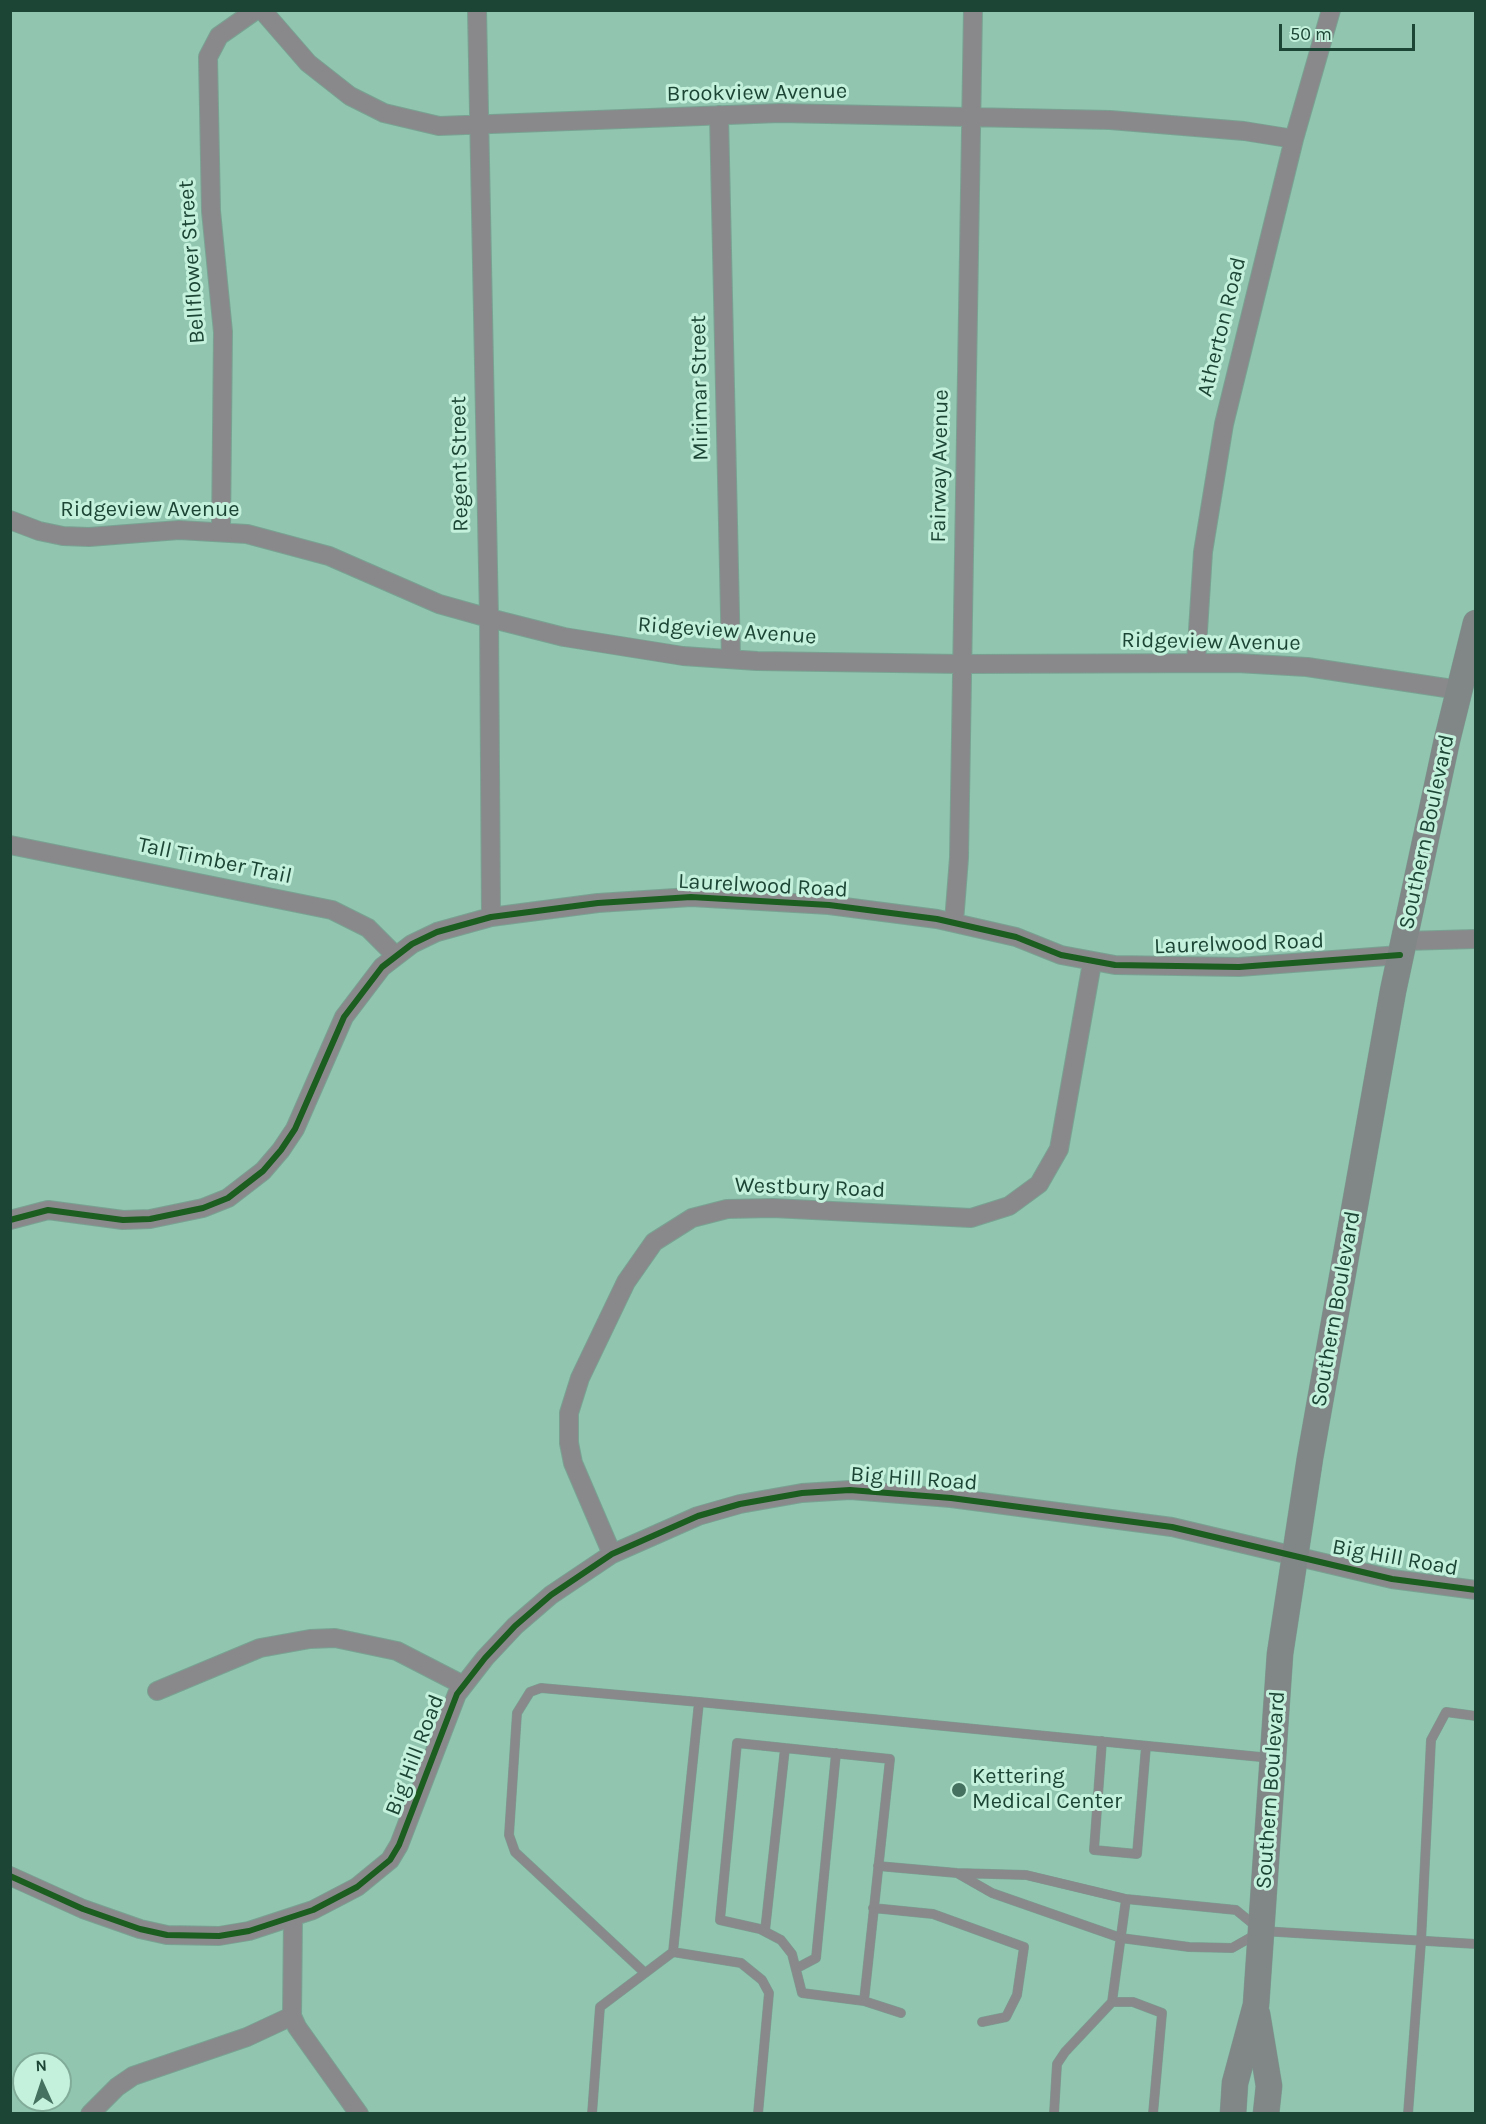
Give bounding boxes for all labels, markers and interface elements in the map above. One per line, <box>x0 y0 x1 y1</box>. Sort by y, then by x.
scale bar <box>1282 12 1418 50</box>
text: 50 m <box>1290 23 1332 45</box>
street label: Brookview Avenue <box>667 78 847 108</box>
street label: Bellflower Street <box>173 179 211 345</box>
street label: Atherton Road <box>1192 254 1252 400</box>
street label: Mirimar Street <box>686 315 714 461</box>
street label: Fairway Avenue <box>925 389 955 543</box>
street label: Regent Street <box>446 396 474 532</box>
street label: Ridgeview Avenue <box>60 497 240 523</box>
street label: Ridgeview Avenue <box>637 612 817 650</box>
street label: Ridgeview Avenue <box>1121 627 1301 657</box>
street label: Southern Boulevard <box>1393 732 1461 932</box>
street label: Tall Timber Trail <box>136 832 294 890</box>
street label: Laurelwood Road <box>677 868 849 904</box>
street label: Laurelwood Road <box>1154 928 1324 960</box>
street label: Westbury Road <box>734 1172 886 1204</box>
street label: Southern Boulevard <box>1306 1209 1366 1409</box>
street label: Big Hill Road <box>850 1461 978 1497</box>
street label: Big Hill Road <box>1330 1534 1460 1582</box>
street label: Southern Boulevard <box>1251 1690 1291 1890</box>
street label: Big Hill Road <box>380 1691 450 1819</box>
place label: Kettering Medical Center <box>972 1764 1122 1816</box>
marker: Kettering Medical Center <box>950 1781 968 1799</box>
north arrow <box>12 2052 72 2112</box>
text: N <box>35 2056 47 2075</box>

